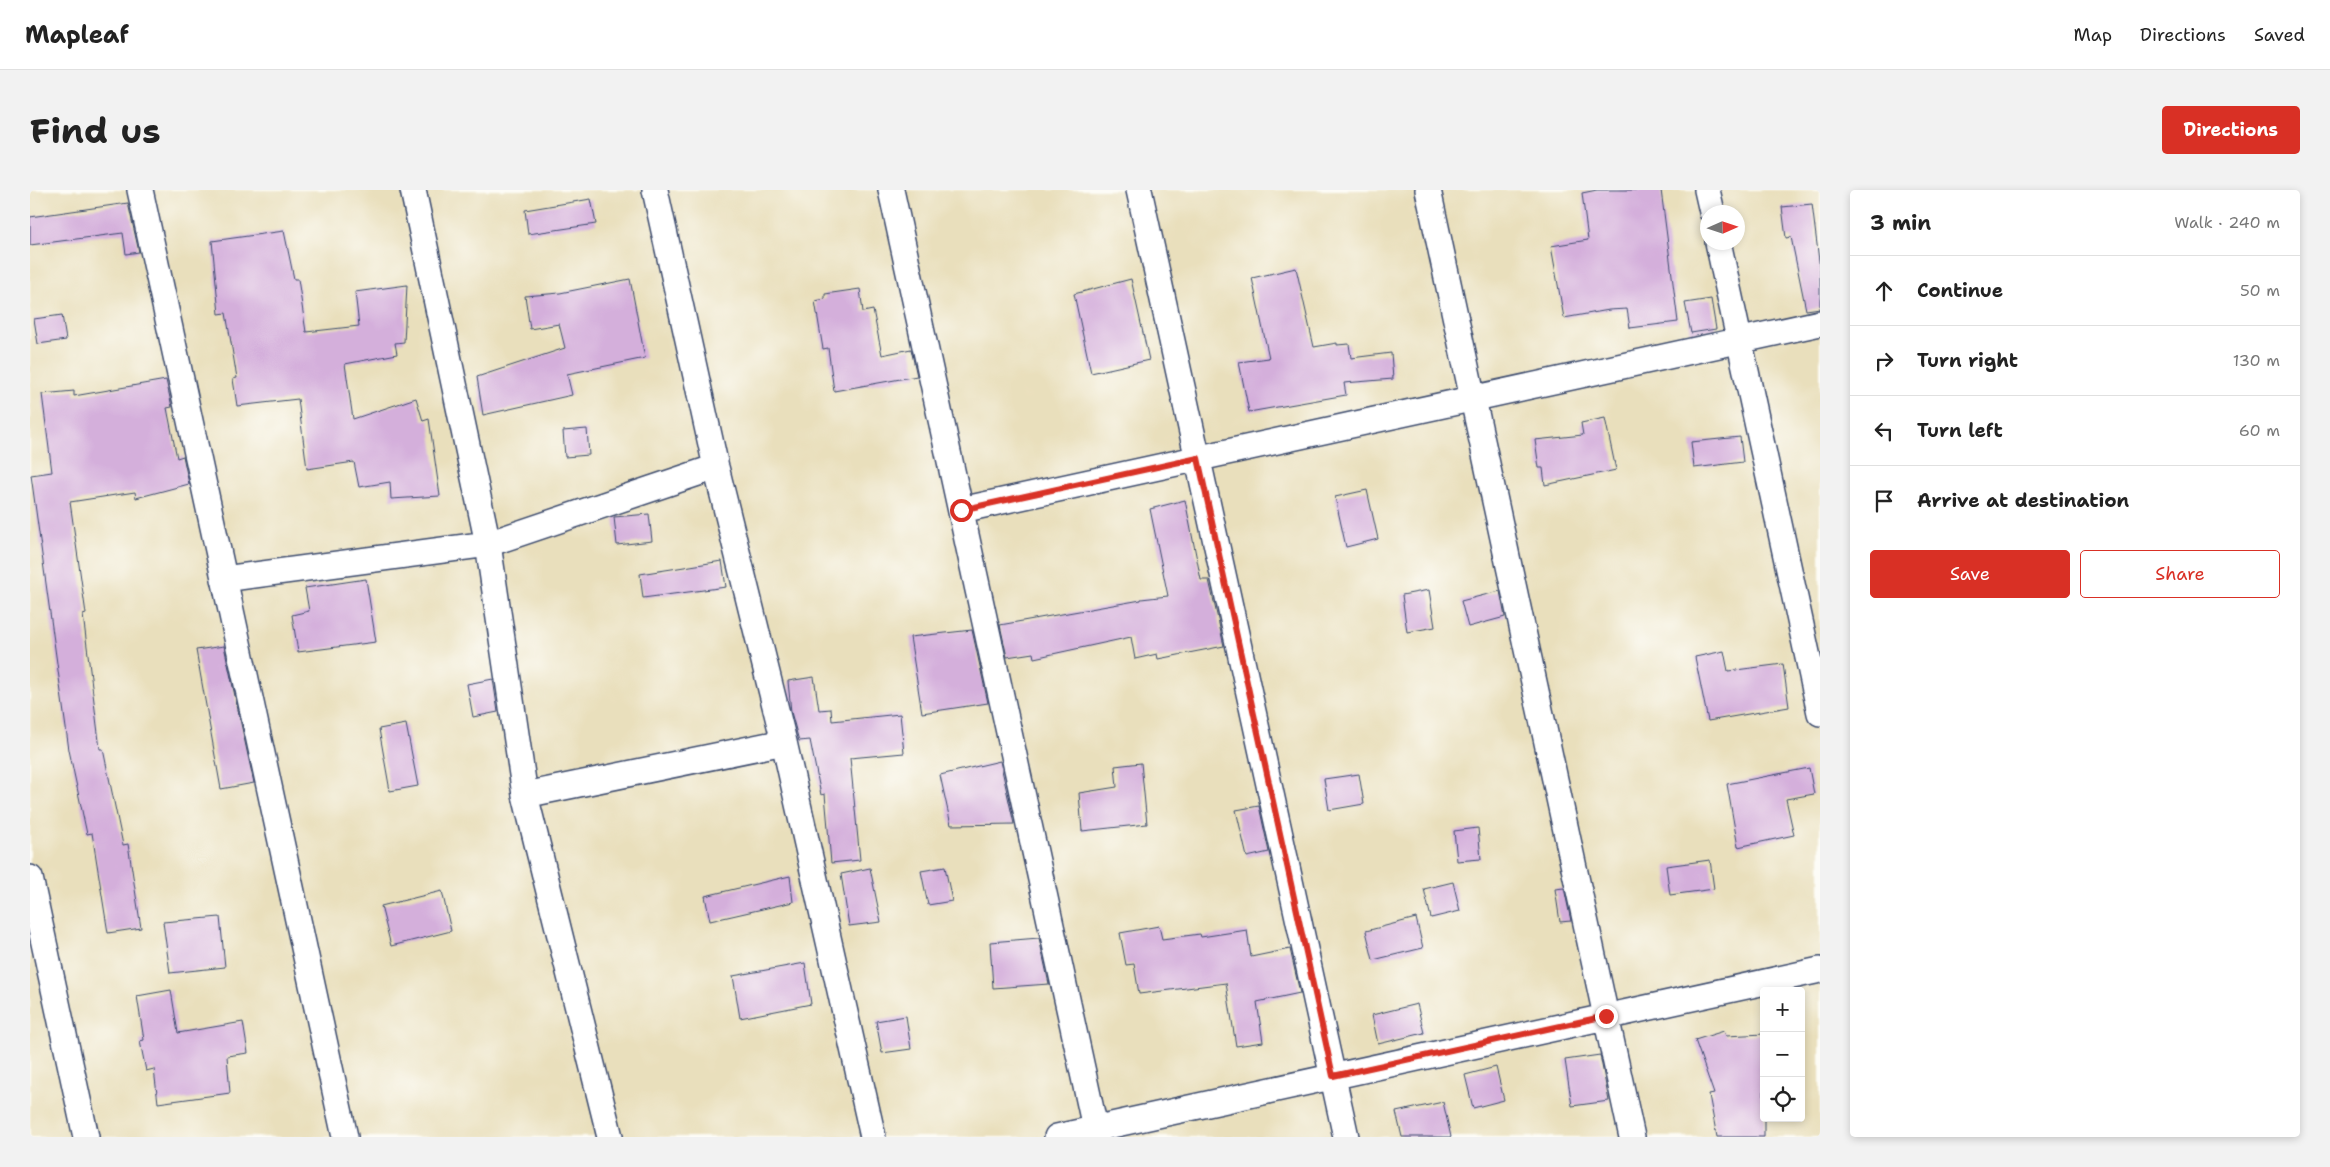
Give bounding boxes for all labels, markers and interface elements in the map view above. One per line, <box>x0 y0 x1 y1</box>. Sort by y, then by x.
text: Mapleaf <box>25 19 129 51</box>
text: Map <box>2074 23 2112 47</box>
text: Directions <box>2140 23 2226 47</box>
text: Saved <box>2254 23 2305 47</box>
button: Directions <box>2162 106 2300 154</box>
text: Find us <box>30 107 161 154</box>
north arrow <box>1700 205 1745 250</box>
text: 3 min <box>1870 209 1931 237</box>
text: Walk · 240 m <box>2174 212 2280 233</box>
icon: ahead <box>1870 277 1898 305</box>
text: Continue <box>1917 278 2003 303</box>
text: 50 m <box>2240 280 2280 301</box>
icon: right <box>1870 347 1898 375</box>
text: Turn right <box>1917 348 2018 373</box>
text: 130 m <box>2233 350 2280 371</box>
icon: left <box>1870 417 1898 445</box>
text: Turn left <box>1917 418 2003 443</box>
text: 60 m <box>2239 420 2280 441</box>
icon: arrive <box>1870 487 1898 515</box>
text: Arrive at destination <box>1917 488 2129 513</box>
route start <box>950 499 973 522</box>
button: Save <box>1870 550 2070 598</box>
button: Share <box>2080 550 2280 598</box>
map controls <box>1760 987 1805 1122</box>
button: + <box>1760 987 1805 1032</box>
route end <box>1595 1005 1618 1028</box>
button: − <box>1760 1032 1805 1077</box>
button: locate <box>1760 1077 1805 1122</box>

